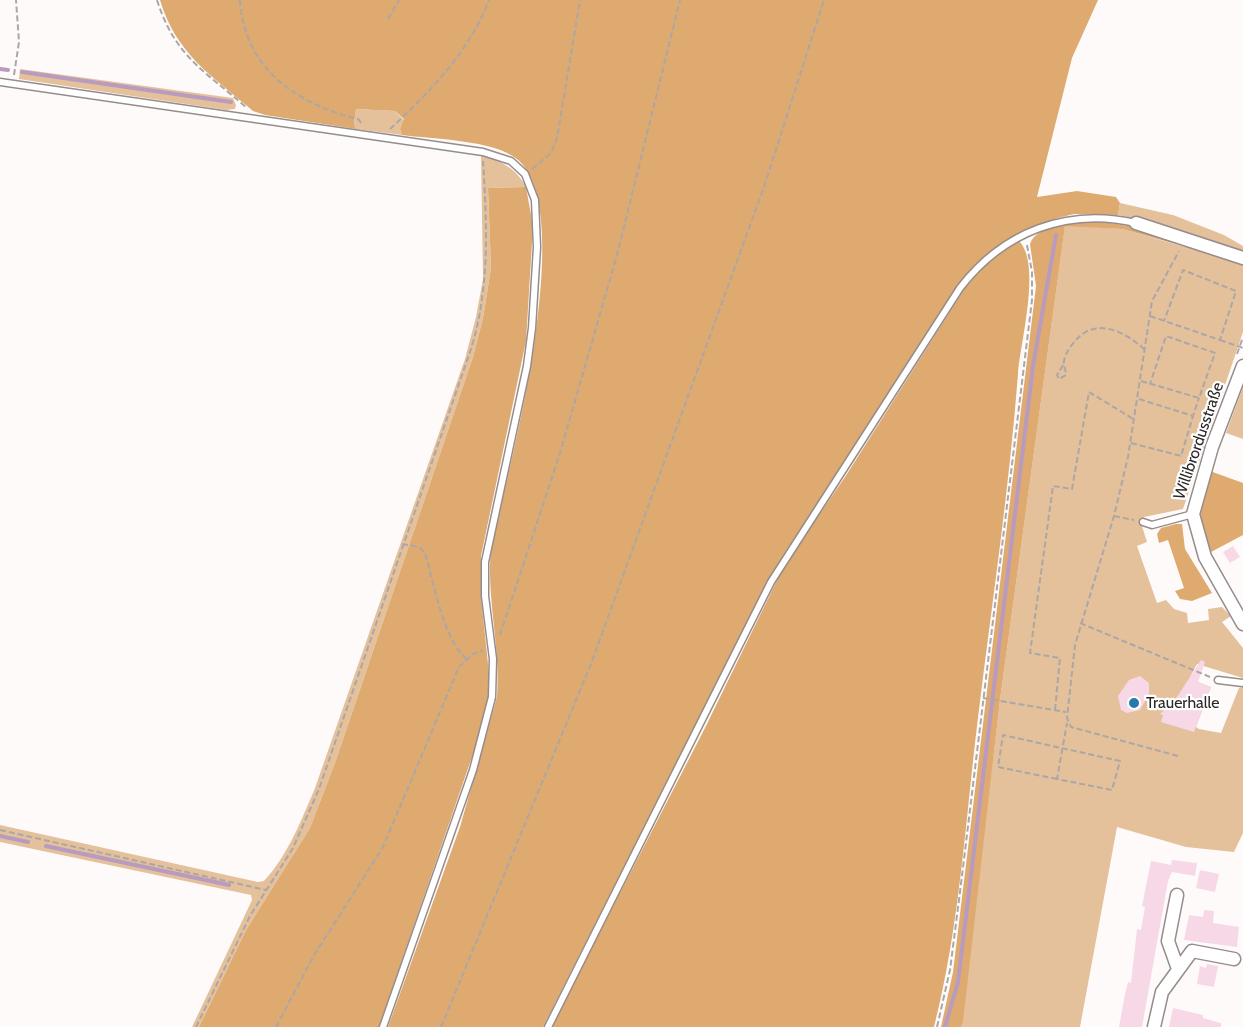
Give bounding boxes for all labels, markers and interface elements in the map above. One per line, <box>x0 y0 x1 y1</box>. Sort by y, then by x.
street label: Willibrordusstraße <box>1170 380 1228 502</box>
place label: Trauerhalle <box>1146 693 1219 713</box>
marker: Trauerhalle <box>1127 696 1141 710</box>

